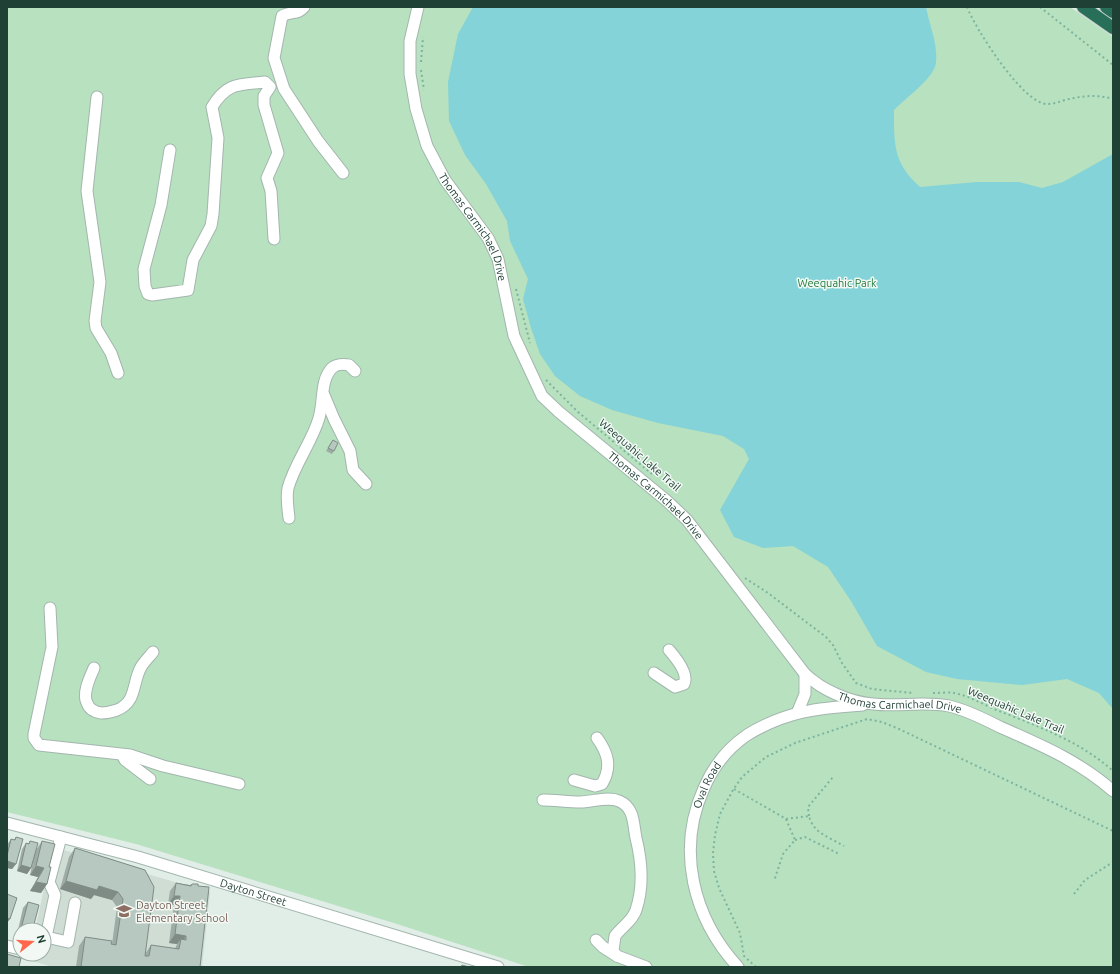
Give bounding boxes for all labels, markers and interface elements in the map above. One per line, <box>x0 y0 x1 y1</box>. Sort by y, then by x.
street label: Thomas Carmichael Drive <box>436 171 508 282</box>
park label: Weequahic Park <box>798 277 877 289</box>
street label: Weequahic Lake Trail <box>597 417 683 494</box>
street label: Thomas Carmichael Drive <box>606 449 706 542</box>
street label: Weequahic Lake Trail <box>966 684 1066 736</box>
street label: Thomas Carmichael Drive <box>836 690 963 715</box>
street label: Oval Road <box>691 759 723 810</box>
street label: Dayton Street <box>219 876 289 908</box>
place label: Dayton Street Elementary School <box>136 899 228 924</box>
school or university icon: Dayton Street Elementary School <box>115 902 133 920</box>
north arrow <box>12 922 52 962</box>
text: N <box>35 933 49 945</box>

